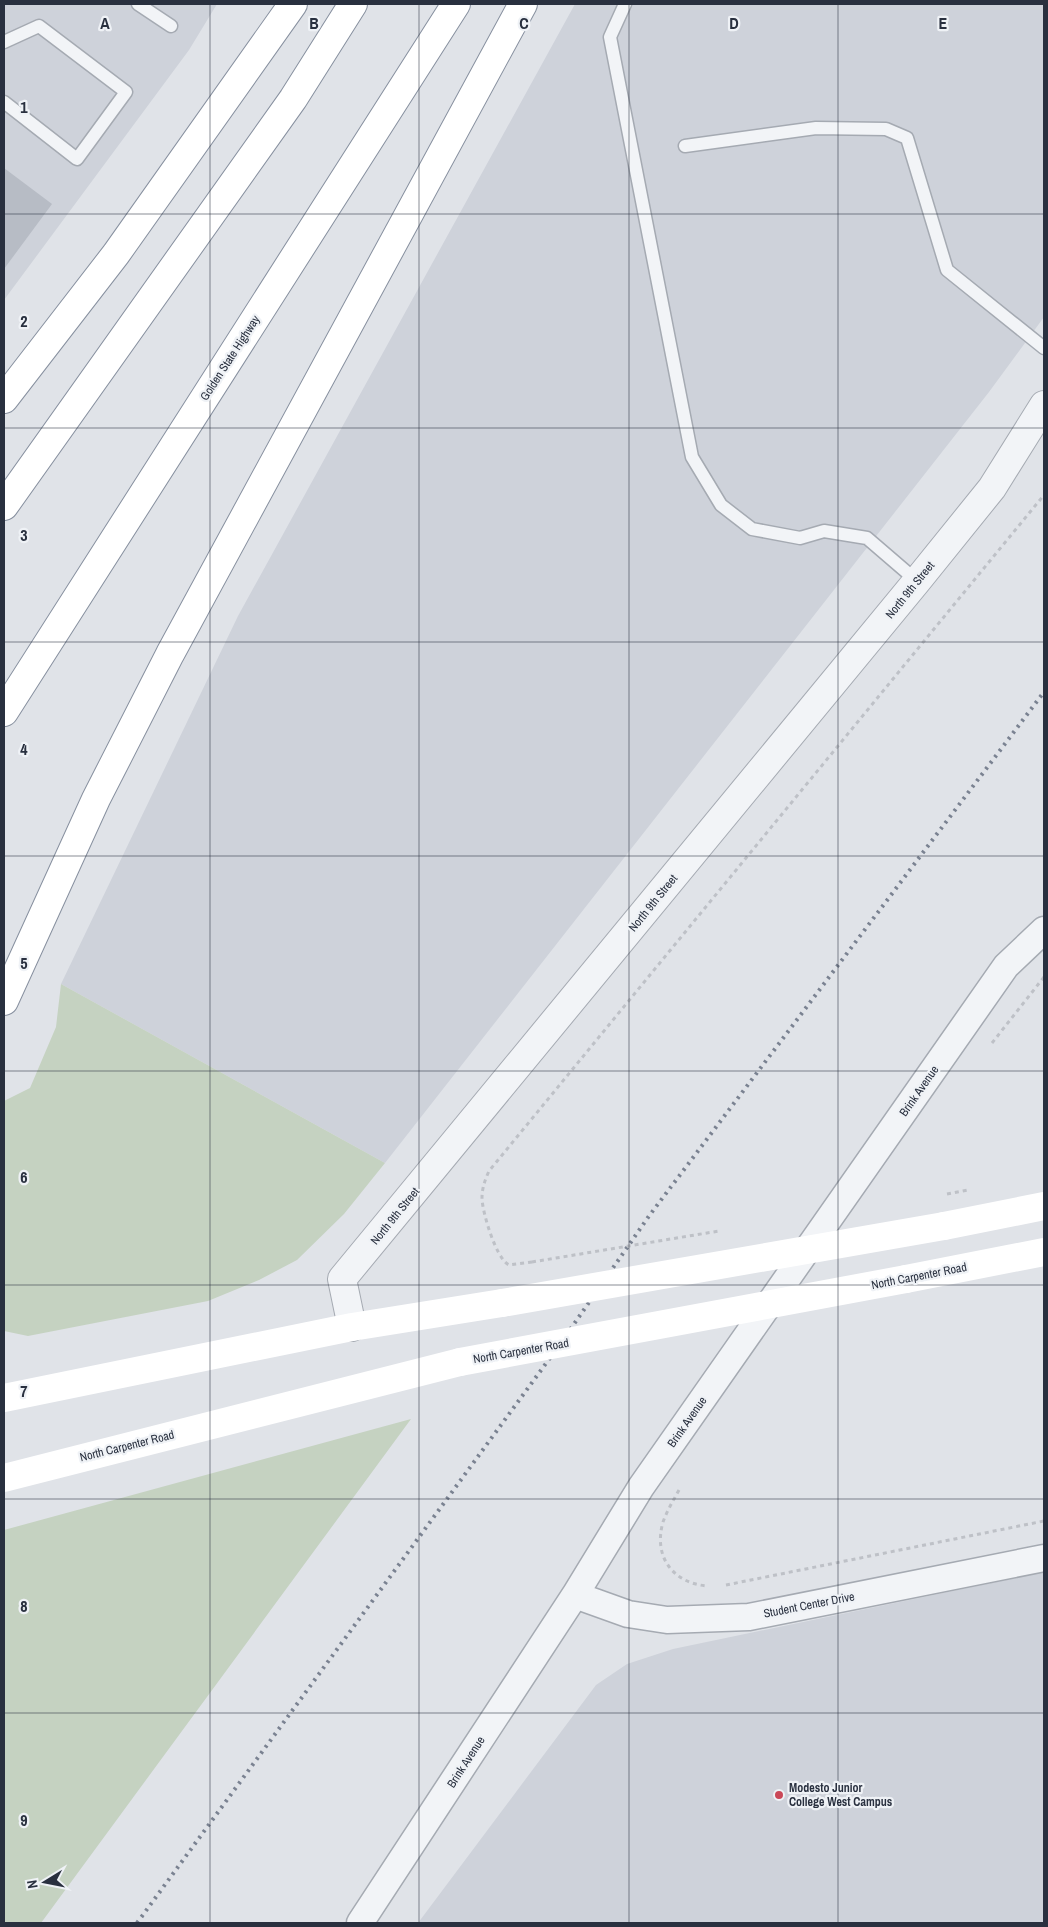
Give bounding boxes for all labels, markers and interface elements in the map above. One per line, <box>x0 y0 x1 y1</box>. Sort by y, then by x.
text: A <box>100 12 110 34</box>
text: B <box>309 12 319 34</box>
text: C <box>519 12 529 34</box>
text: D <box>729 12 739 34</box>
text: E <box>939 12 948 34</box>
text: 1 <box>20 96 28 118</box>
text: 2 <box>20 310 28 332</box>
street label: Golden State Highway <box>196 312 264 404</box>
text: 3 <box>20 524 28 546</box>
street label: North 9th Street <box>882 558 938 622</box>
text: 4 <box>20 738 28 760</box>
street label: North 9th Street <box>625 871 681 935</box>
text: 5 <box>20 952 28 974</box>
street label: Brink Avenue <box>896 1063 942 1119</box>
text: 6 <box>20 1166 28 1188</box>
street label: North 9th Street <box>367 1184 423 1248</box>
street label: North Carpenter Road <box>870 1259 968 1293</box>
street label: North Carpenter Road <box>472 1335 570 1367</box>
text: 7 <box>20 1380 28 1402</box>
street label: Brink Avenue <box>664 1394 710 1450</box>
street label: North Carpenter Road <box>78 1427 176 1465</box>
street label: Student Center Drive <box>762 1588 856 1622</box>
text: 8 <box>20 1595 28 1617</box>
street label: Brink Avenue <box>443 1733 489 1791</box>
place label: Modesto Junior College West Campus <box>789 1780 893 1810</box>
marker: Modesto Junior College West Campus <box>773 1789 785 1801</box>
text: 9 <box>20 1809 28 1831</box>
north arrow <box>20 1857 70 1907</box>
text: N <box>23 1879 42 1890</box>

